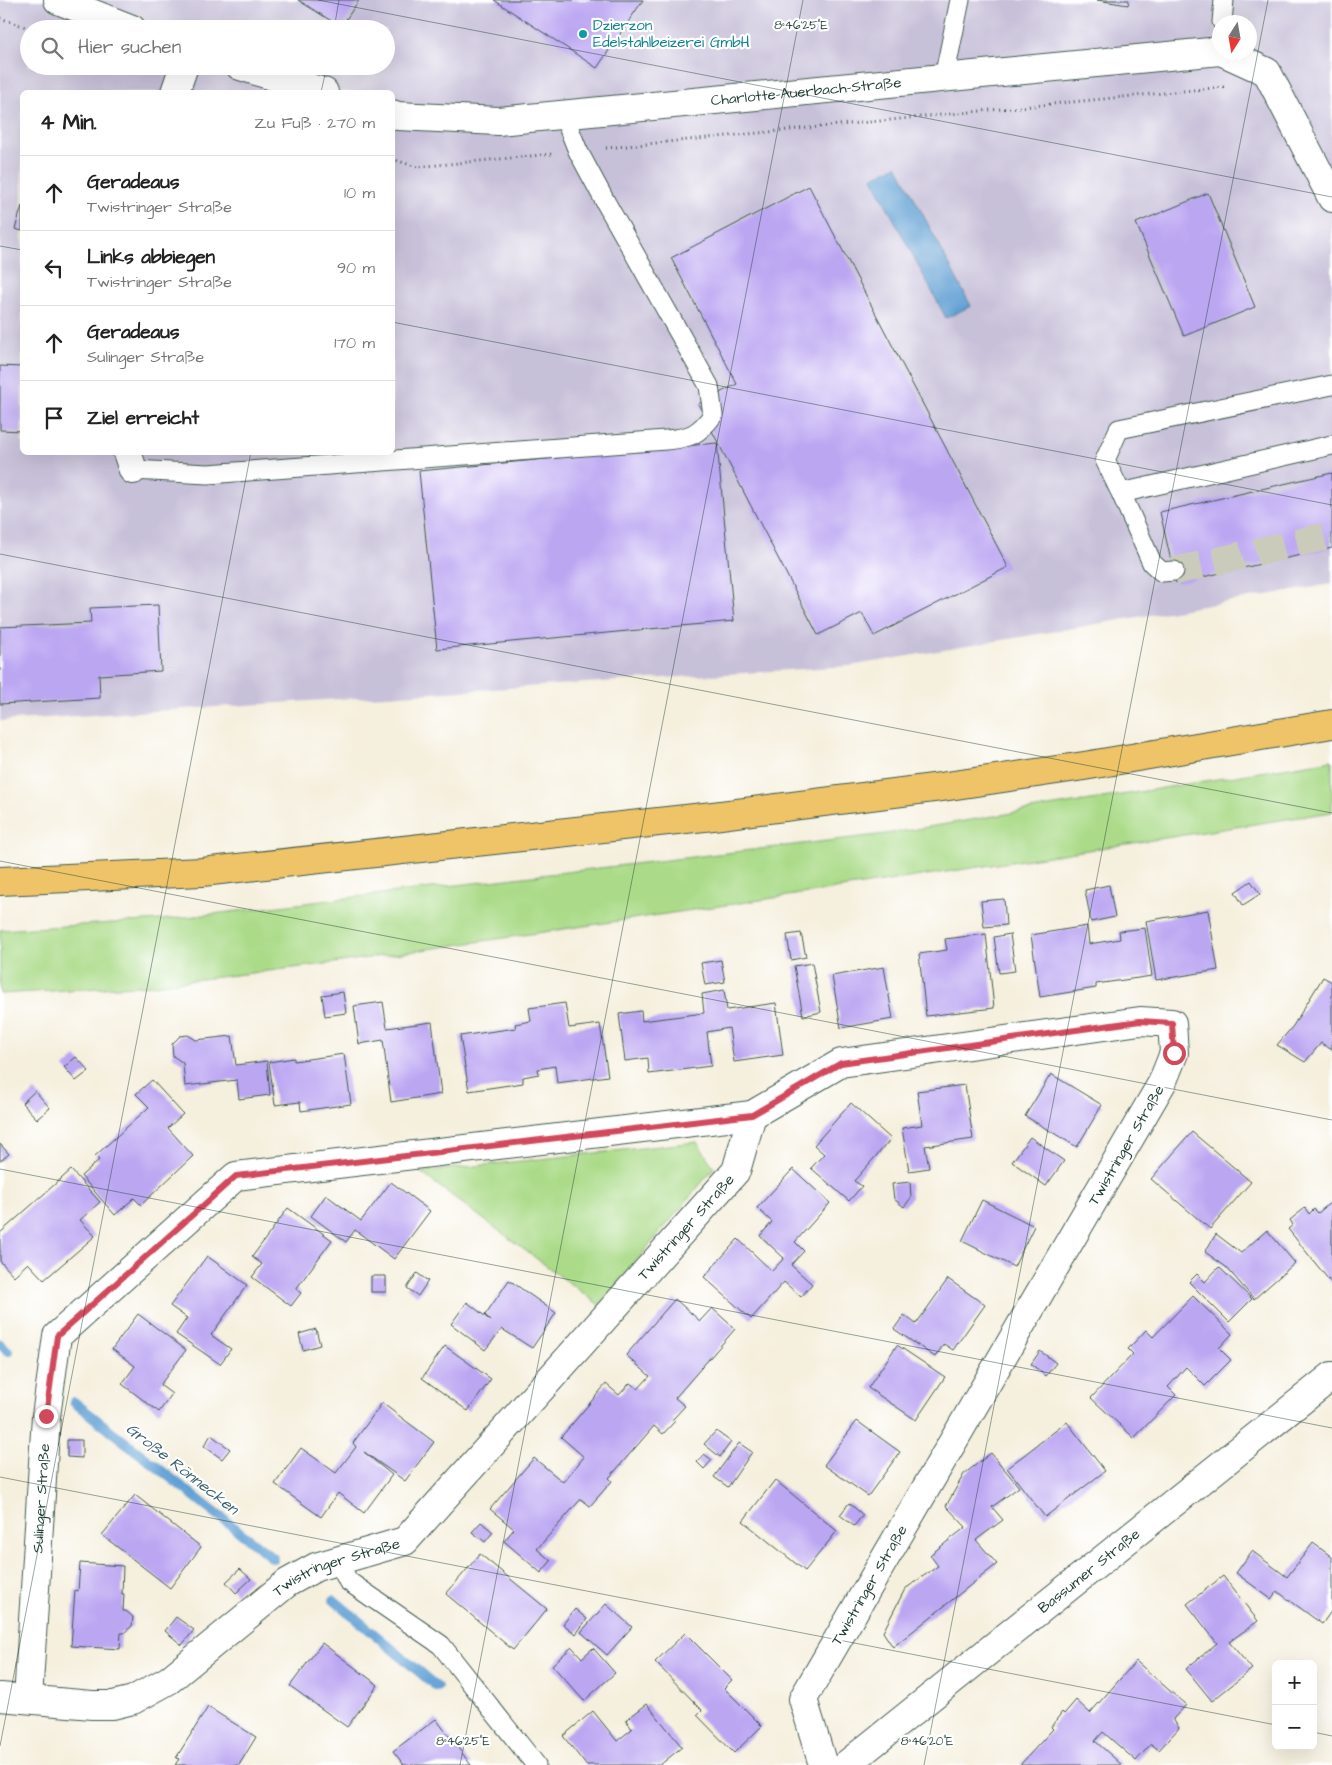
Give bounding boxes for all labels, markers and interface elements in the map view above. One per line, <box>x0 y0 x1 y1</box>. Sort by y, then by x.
place label: Dzierzon Edelstahlbeizerei GmbH <box>593 15 750 53</box>
north arrow <box>1212 15 1257 60</box>
text: 8°46'25"E <box>774 17 828 34</box>
search box <box>20 20 395 75</box>
marker: Dzierzon Edelstahlbeizerei GmbH <box>577 28 589 40</box>
icon: search <box>38 34 66 62</box>
text: Hier suchen <box>78 34 181 61</box>
street label: Charlotte-Auerbach-Straße <box>710 72 902 111</box>
text: 4 Min. <box>40 108 97 137</box>
text: Zu Fuß · 270 m <box>254 112 375 134</box>
text: Geradeaus <box>87 169 179 196</box>
icon: ahead <box>40 179 68 207</box>
text: 10 m <box>344 182 375 204</box>
text: Twistringer Straße <box>87 196 232 218</box>
text: Links abbiegen <box>87 244 215 271</box>
icon: left <box>40 254 68 282</box>
text: 90 m <box>337 257 375 279</box>
text: Twistringer Straße <box>87 271 232 293</box>
text: Geradeaus <box>87 319 179 346</box>
icon: ahead <box>40 329 68 357</box>
text: 170 m <box>334 332 375 354</box>
text: Sulinger Straße <box>87 346 204 368</box>
icon: arrive <box>40 404 68 432</box>
text: Ziel erreicht <box>87 405 199 432</box>
route start <box>1163 1042 1186 1065</box>
street label: Twistringer Straße <box>1083 1081 1170 1210</box>
street label: Twistringer Straße <box>633 1170 739 1285</box>
route end <box>35 1405 58 1428</box>
water label: Große Rönnecken <box>122 1418 245 1521</box>
street label: Sulinger Straße <box>27 1443 55 1554</box>
street label: Twistringer Straße <box>826 1521 913 1650</box>
street label: Bassumer Straße <box>1034 1524 1145 1618</box>
street label: Twistringer Straße <box>268 1533 403 1602</box>
map controls <box>1272 1660 1317 1750</box>
button: + <box>1272 1660 1317 1705</box>
button: − <box>1272 1705 1317 1750</box>
text: 8°46'25"E <box>436 1733 490 1750</box>
text: 8°46'20"E <box>901 1733 953 1750</box>

